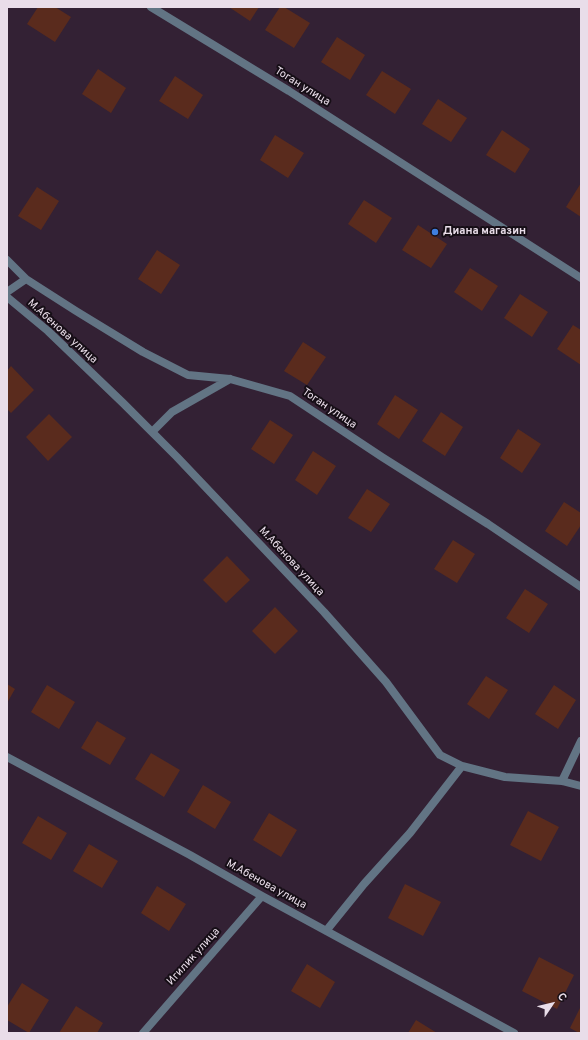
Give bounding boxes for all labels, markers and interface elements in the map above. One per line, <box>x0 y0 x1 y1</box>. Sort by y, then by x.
street label: Тоган улица <box>272 65 332 109</box>
place label: Диана магазин <box>443 225 526 239</box>
marker: Диана магазин <box>430 227 440 237</box>
street label: М.Абенова улица <box>24 297 100 367</box>
street label: Тоган улица <box>299 386 359 432</box>
street label: М.Абенова улица <box>256 525 326 599</box>
street label: М.Абенова улица <box>224 857 308 913</box>
street label: Игилик улица <box>165 926 223 988</box>
north arrow <box>532 984 572 1024</box>
text: С <box>554 990 570 1004</box>

